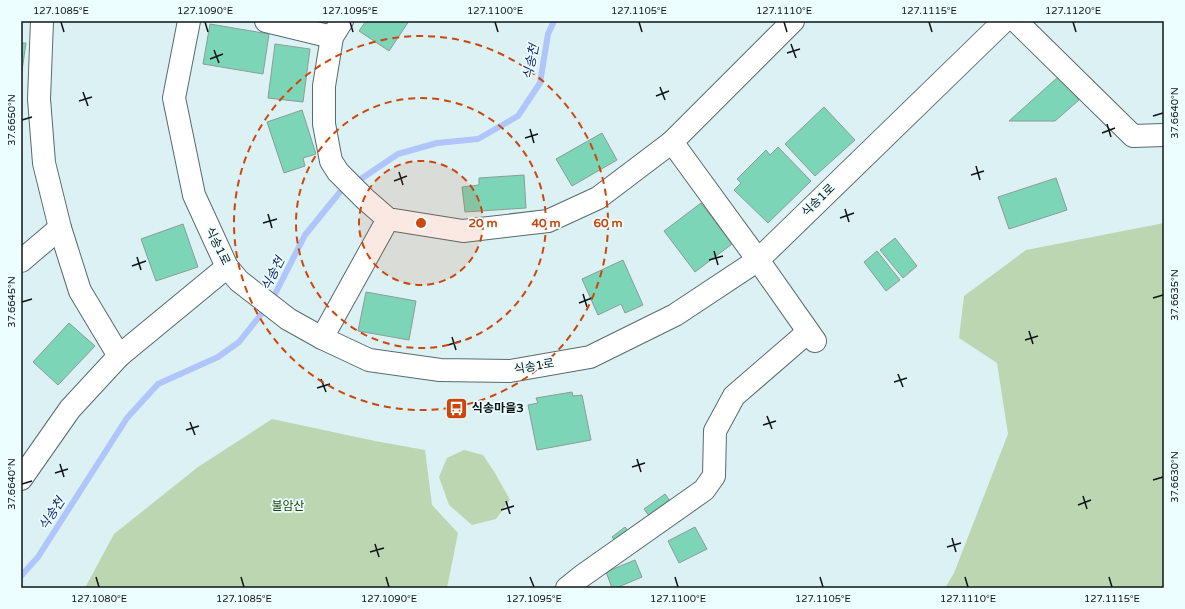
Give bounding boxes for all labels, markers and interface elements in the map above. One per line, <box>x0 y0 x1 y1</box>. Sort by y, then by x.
text: 127.1085°E <box>33 5 89 17</box>
text: 127.1090°E <box>177 5 233 17</box>
text: 127.1095°E <box>322 5 378 17</box>
text: 127.1100°E <box>467 5 523 17</box>
text: 127.1105°E <box>611 5 667 17</box>
text: 127.1110°E <box>756 5 812 17</box>
text: 127.1115°E <box>901 5 957 17</box>
text: 127.1120°E <box>1045 5 1101 17</box>
water label: 식송천 <box>519 42 543 81</box>
text: 37.6640°N <box>1169 87 1181 139</box>
text: 37.6650°N <box>6 94 18 146</box>
street label: 식송1로 <box>799 181 837 219</box>
centre of rings <box>414 216 428 230</box>
text: 20 m <box>468 216 498 230</box>
text: 40 m <box>531 216 561 230</box>
text: 60 m <box>593 216 623 230</box>
street label: 식송1로 <box>203 225 233 267</box>
water label: 식송천 <box>258 253 289 294</box>
text: 37.6635°N <box>1169 269 1181 321</box>
text: 37.6645°N <box>6 276 18 328</box>
street label: 식송1로 <box>513 356 555 376</box>
bus stop icon: 식송마을3 <box>444 395 470 421</box>
place label: 식송마을3 <box>472 401 524 415</box>
text: 37.6630°N <box>1169 451 1181 503</box>
text: 37.6640°N <box>6 458 18 510</box>
water label: 식송천 <box>36 494 69 533</box>
park label: 불암산 <box>271 499 305 513</box>
text: 127.1080°E <box>71 593 127 605</box>
text: 127.1085°E <box>216 593 272 605</box>
text: 127.1090°E <box>361 593 417 605</box>
text: 127.1095°E <box>506 593 562 605</box>
text: 127.1100°E <box>650 593 706 605</box>
text: 127.1105°E <box>795 593 851 605</box>
text: 127.1110°E <box>940 593 996 605</box>
text: 127.1115°E <box>1084 593 1140 605</box>

